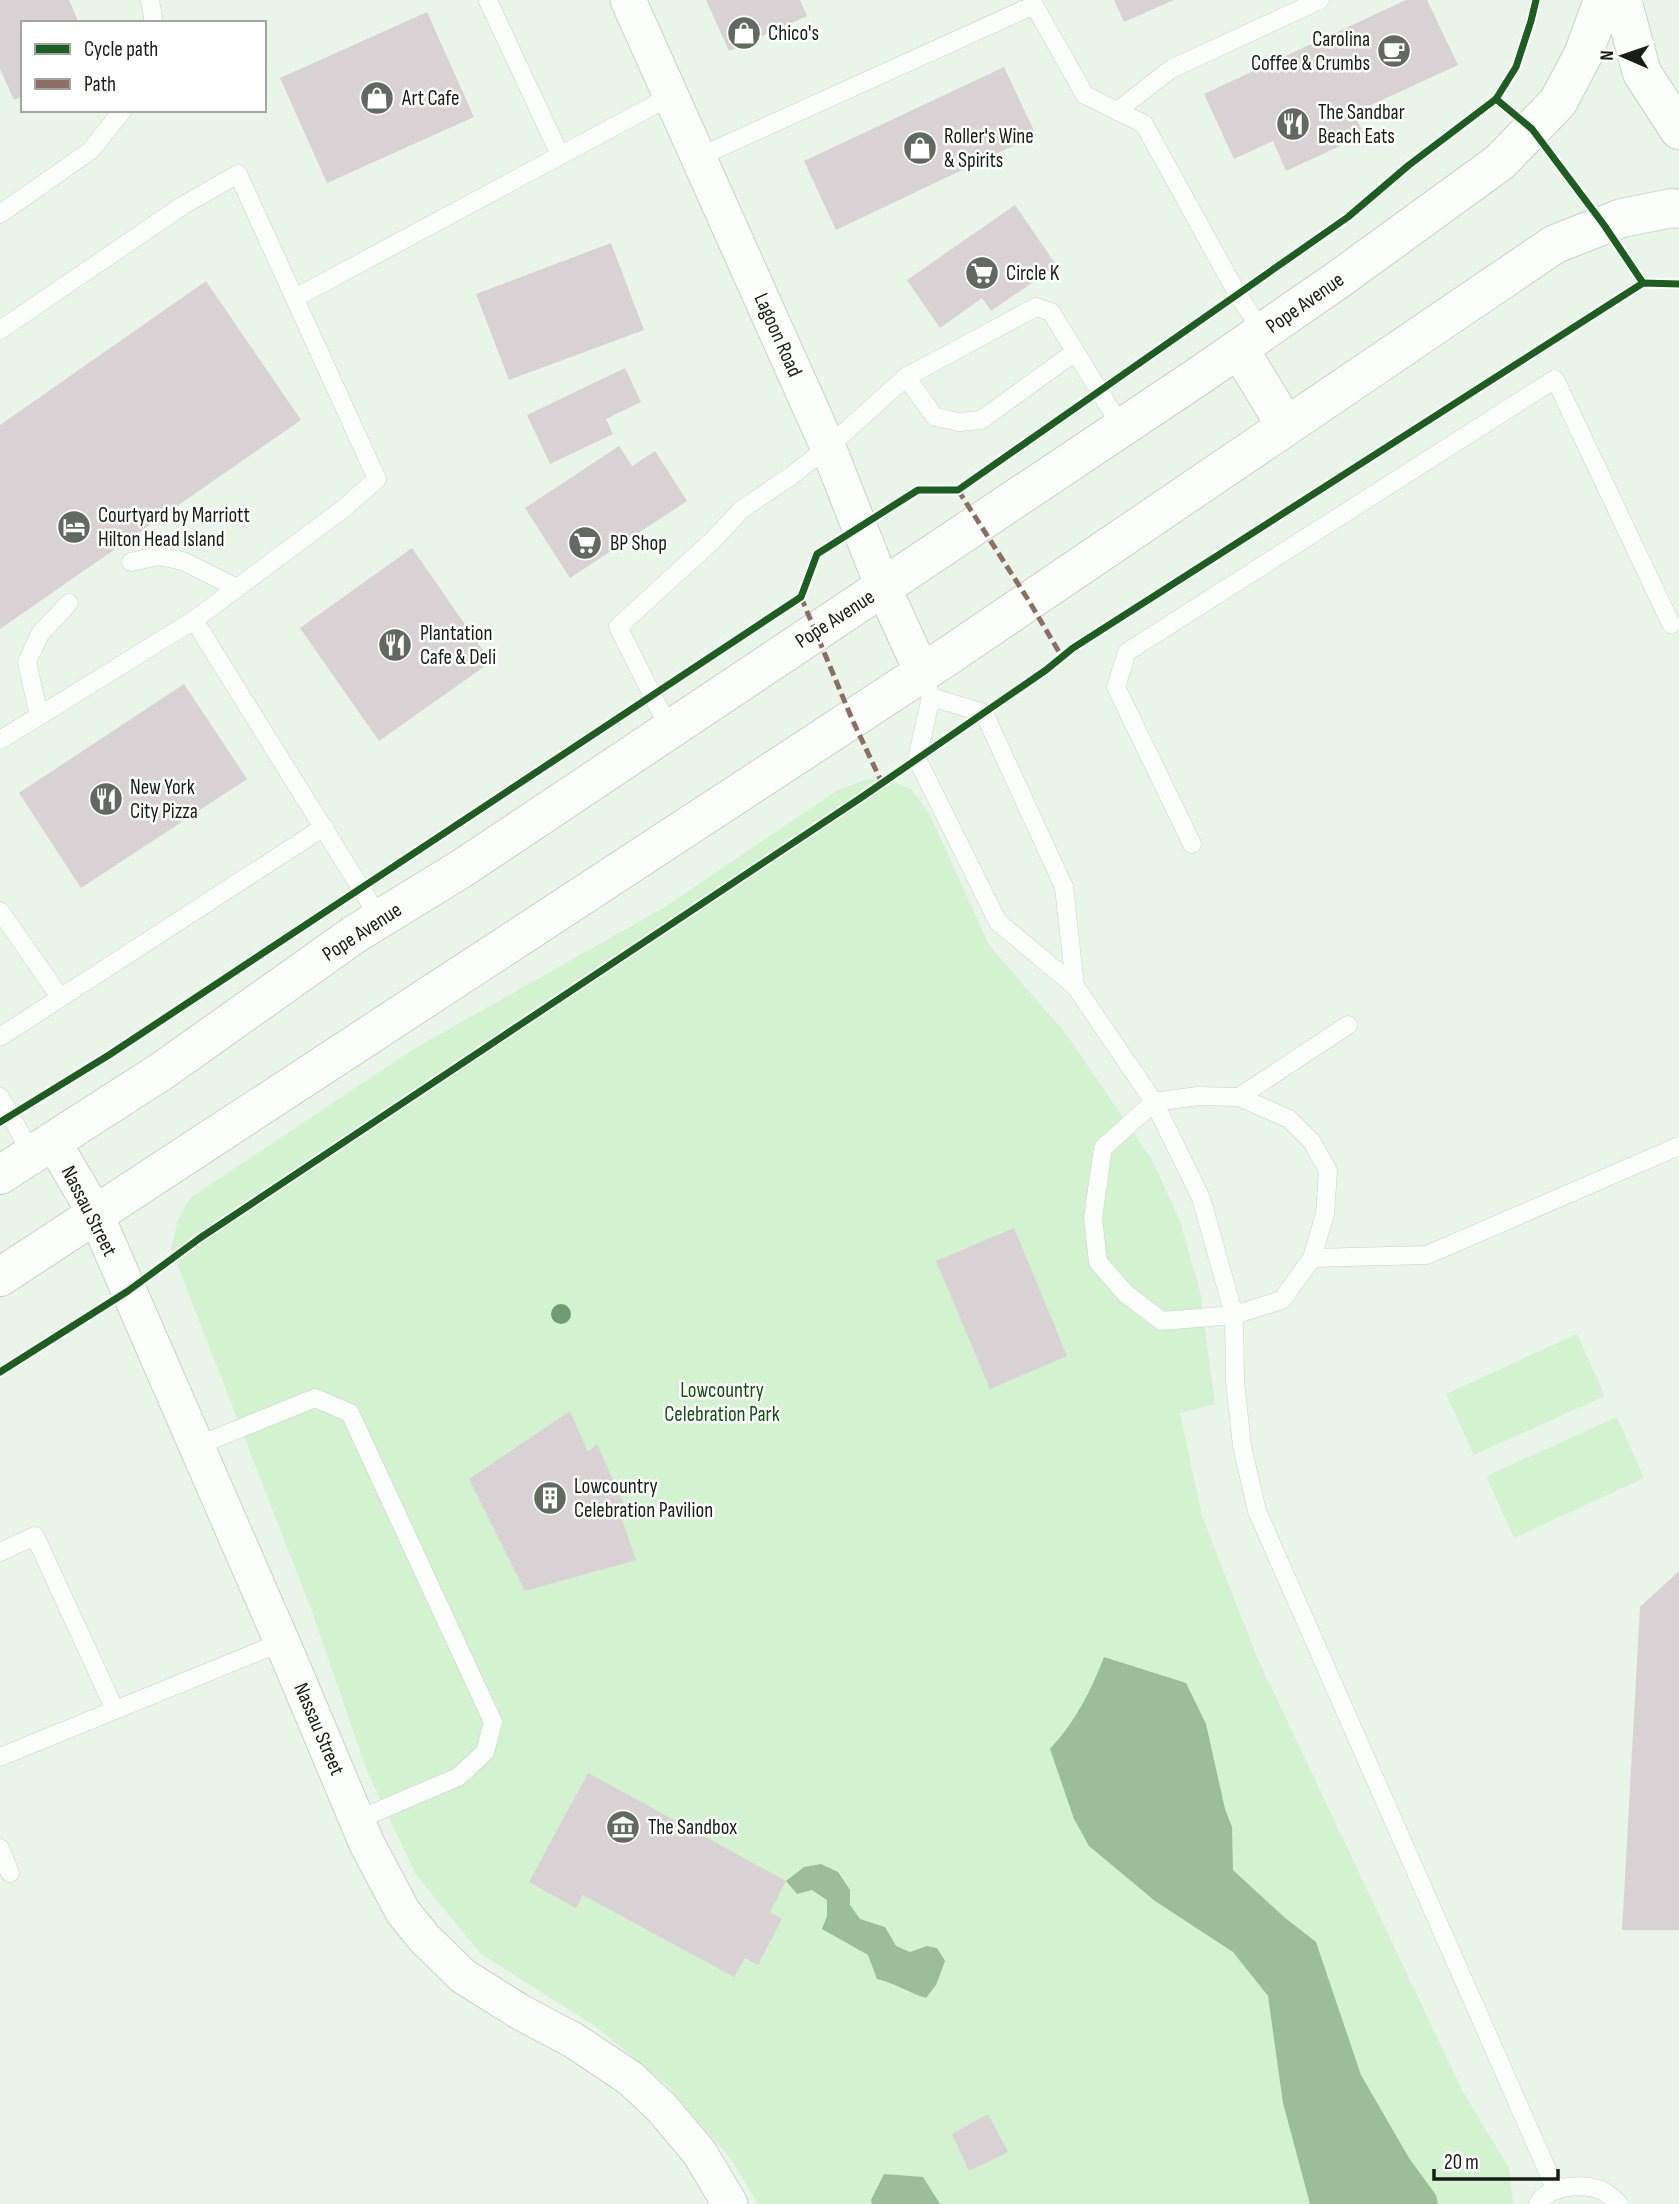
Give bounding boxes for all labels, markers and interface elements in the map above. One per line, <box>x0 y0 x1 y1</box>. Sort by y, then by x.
shop icon: Chico's <box>725 14 763 52</box>
legend <box>21 21 266 112</box>
place label: Chico's <box>768 21 819 46</box>
north arrow <box>1588 21 1658 91</box>
place label: Carolina Coffee & Crumbs <box>1251 27 1370 76</box>
cafe icon: Carolina Coffee & Crumbs <box>1375 32 1413 70</box>
text: Cycle path <box>84 37 158 62</box>
text: N <box>1596 50 1619 61</box>
text: Path <box>84 72 116 97</box>
shop icon: Art Cafe <box>358 79 396 117</box>
place label: Art Cafe <box>401 86 459 111</box>
place label: The Sandbar Beach Eats <box>1318 100 1405 149</box>
restaurant icon: The Sandbar Beach Eats <box>1274 105 1312 143</box>
place label: Roller's Wine & Spirits <box>944 124 1034 173</box>
shop icon: Roller's Wine & Spirits <box>901 129 939 167</box>
supermarket icon: Circle K <box>963 254 1001 292</box>
place label: Circle K <box>1006 261 1060 286</box>
street label: Pope Avenue <box>1261 267 1349 339</box>
street label: Lagoon Road <box>748 289 808 381</box>
place label: Courtyard by Marriott Hilton Head Island <box>98 503 250 552</box>
hotel icon: Courtyard by Marriott Hilton Head Island <box>55 508 93 546</box>
supermarket icon: BP Shop <box>566 524 604 562</box>
place label: BP Shop <box>610 531 667 556</box>
street label: Pope Avenue <box>791 584 879 654</box>
place label: Plantation Cafe & Deli <box>420 621 496 670</box>
restaurant icon: Plantation Cafe & Deli <box>376 626 414 664</box>
place label: New York City Pizza <box>130 775 198 824</box>
restaurant icon: New York City Pizza <box>87 780 125 818</box>
street label: Pope Avenue <box>318 897 406 967</box>
street label: Nassau Street <box>56 1162 122 1260</box>
park label: Lowcountry Celebration Park <box>664 1378 780 1427</box>
place label: Lowcountry Celebration Pavilion <box>574 1474 713 1523</box>
building icon: Lowcountry Celebration Pavilion <box>531 1479 569 1517</box>
street label: Nassau Street <box>288 1679 350 1779</box>
museum icon: The Sandbox <box>604 1808 642 1846</box>
place label: The Sandbox <box>648 1815 737 1840</box>
scale bar <box>1434 2138 1558 2182</box>
text: 20 m <box>1444 2150 1479 2175</box>

